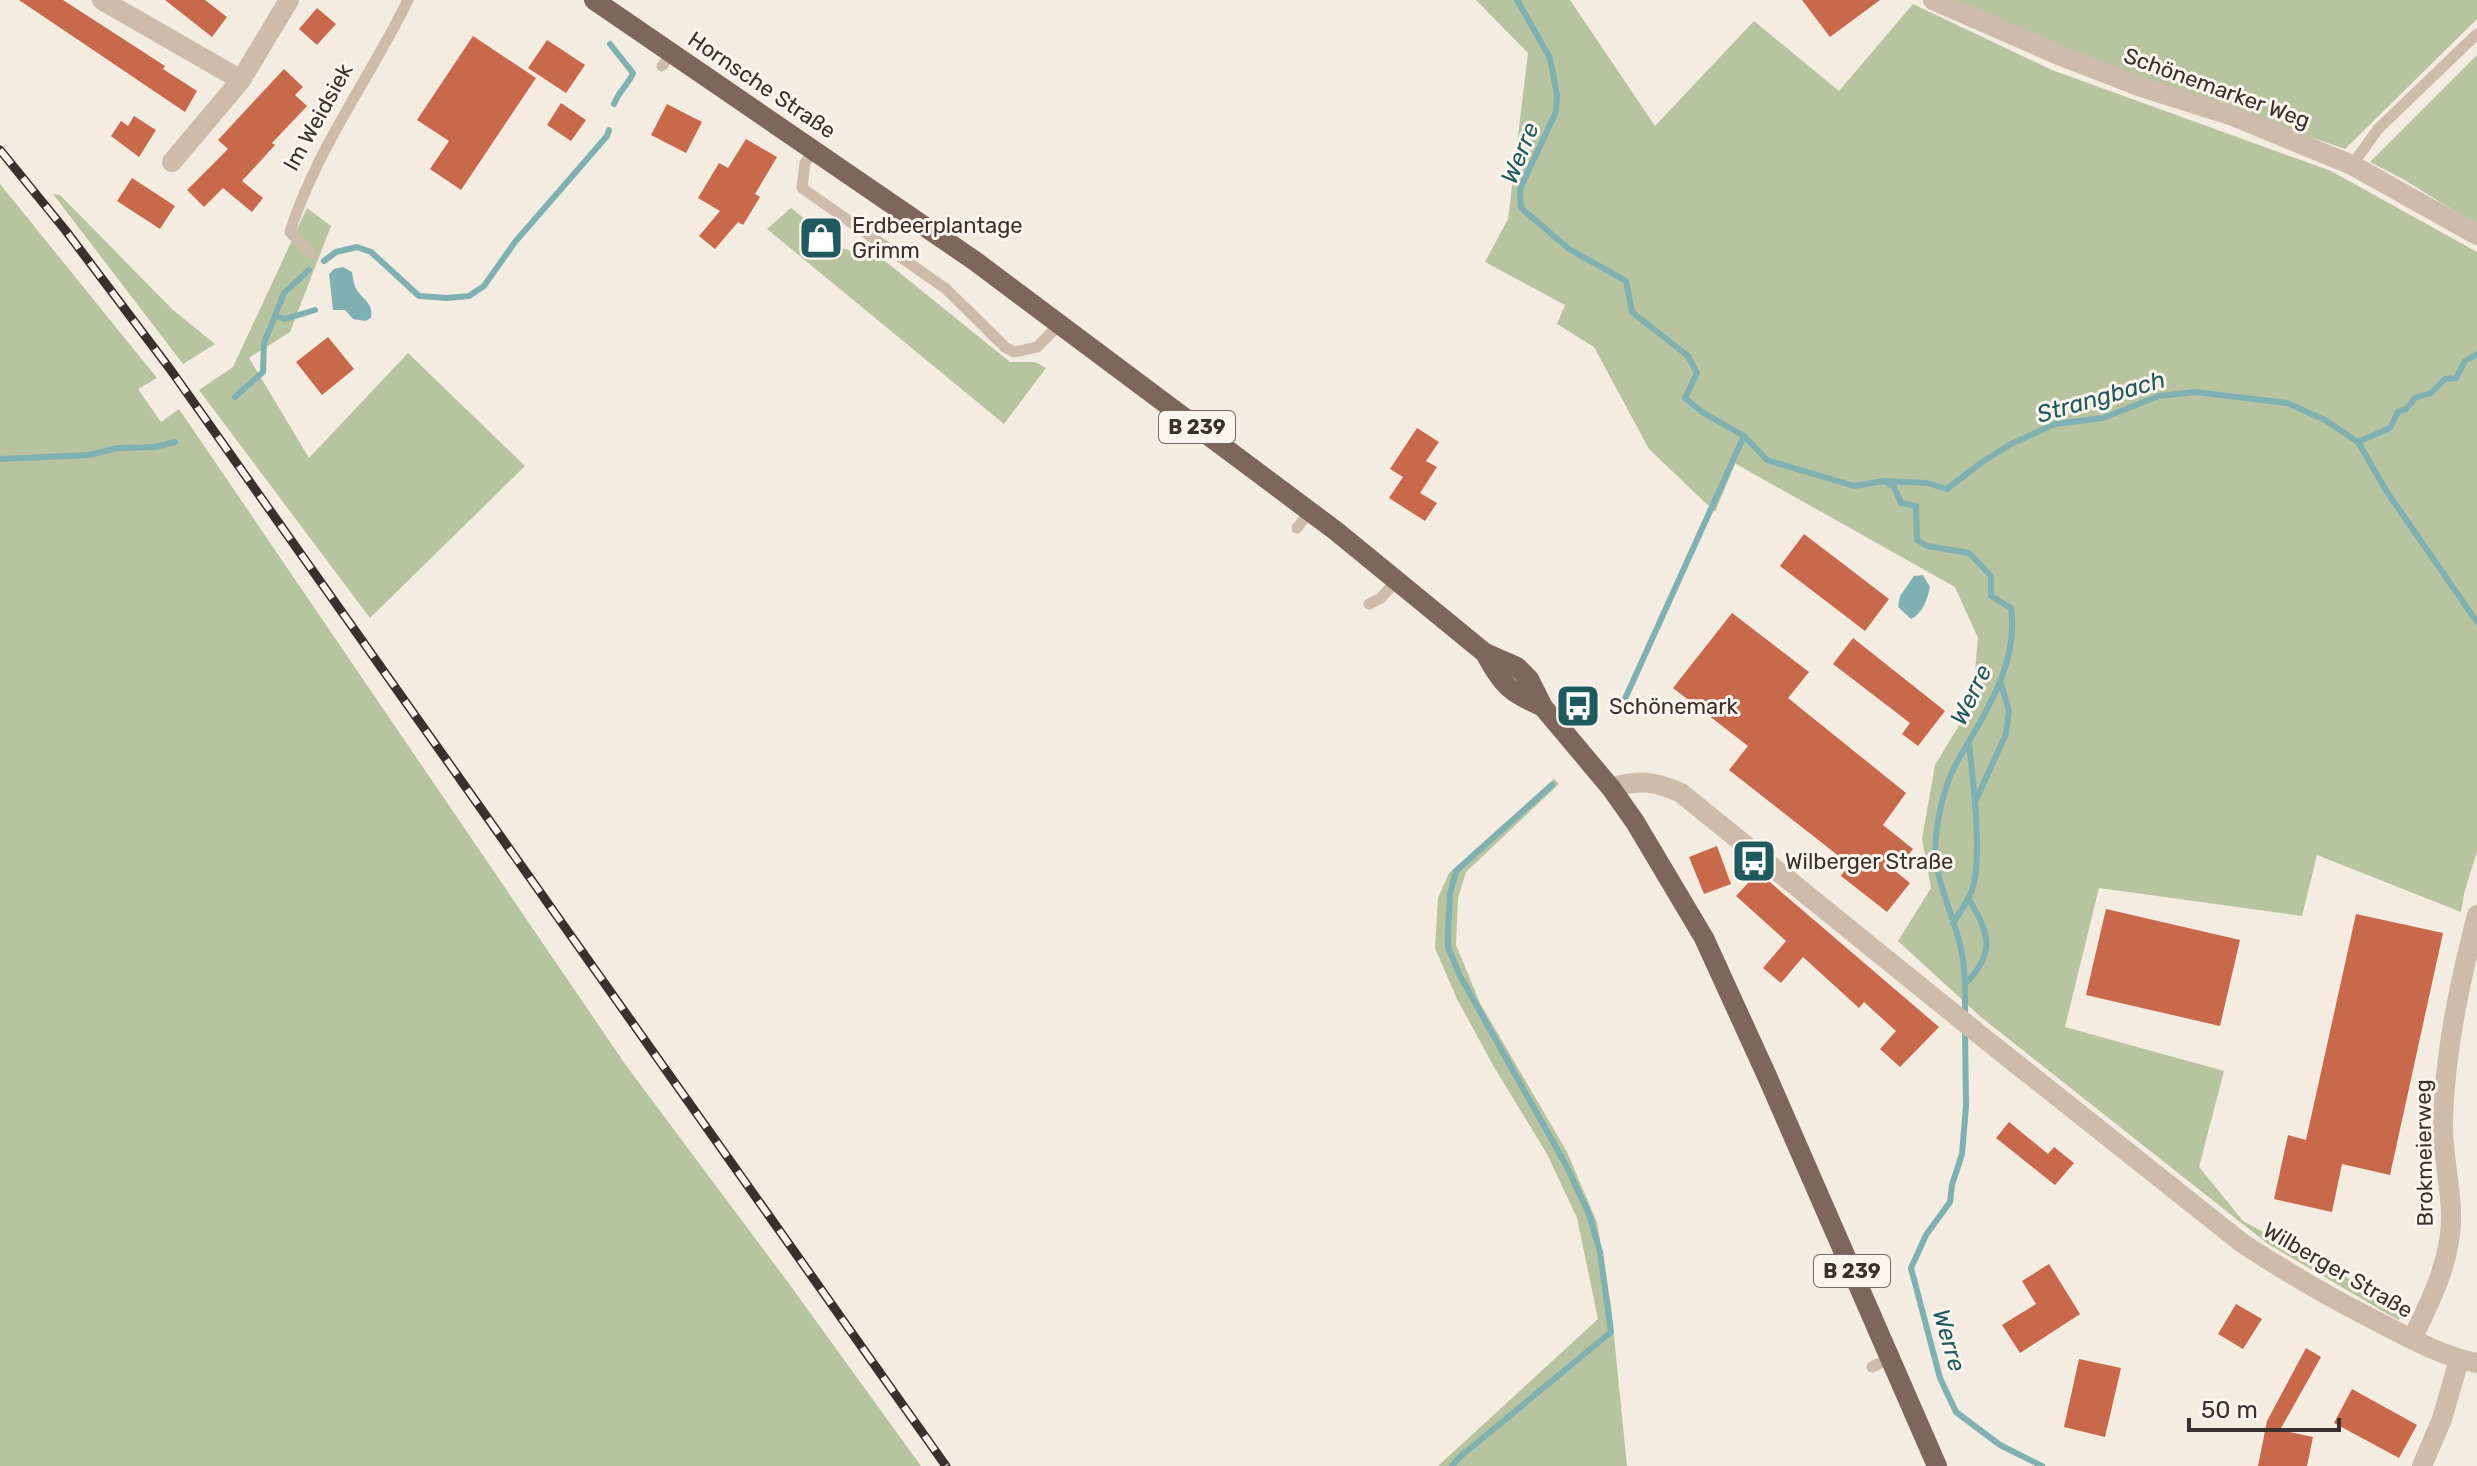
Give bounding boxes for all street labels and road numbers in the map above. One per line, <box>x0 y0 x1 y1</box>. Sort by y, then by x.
street label: Hornsche Straße <box>683 26 841 144</box>
street label: Schönemarker Weg <box>2120 42 2314 134</box>
street label: Im Weidsiek <box>277 58 359 175</box>
road number: B 239 <box>1159 411 1235 443</box>
street label: Brokmeierweg <box>2409 1079 2439 1227</box>
street label: Wilberger Straße <box>2258 1216 2418 1324</box>
road number: B 239 <box>1814 1255 1890 1287</box>

